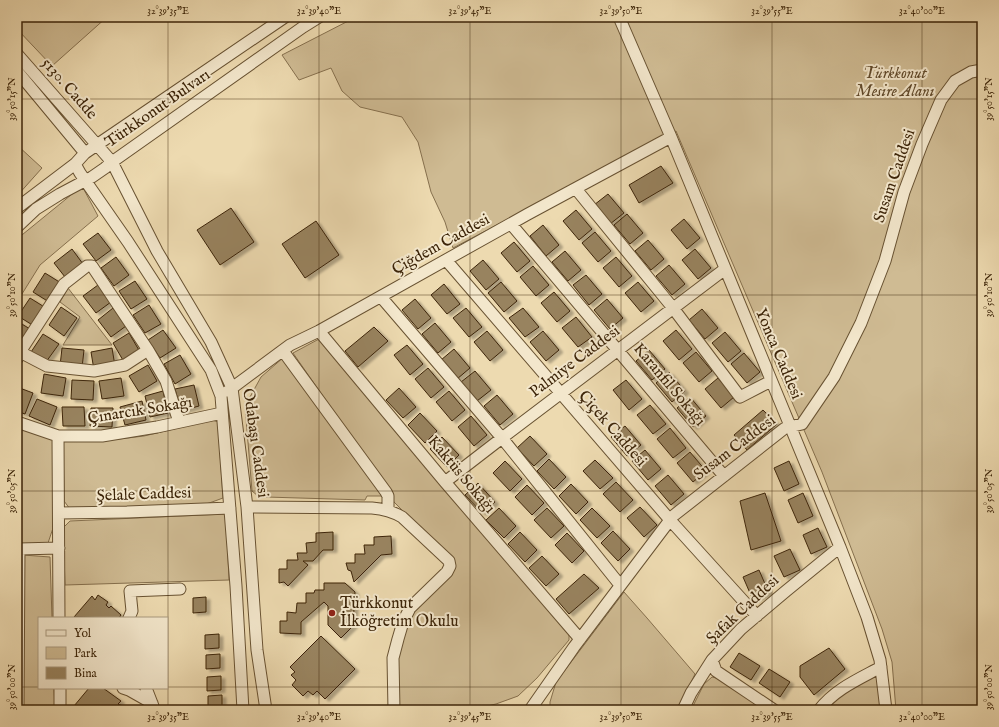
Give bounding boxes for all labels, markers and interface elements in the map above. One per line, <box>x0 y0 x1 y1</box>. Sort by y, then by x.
text: 32°39'35"E <box>147 5 189 18</box>
text: 32°39'40"E <box>297 5 341 18</box>
text: 32°39'45"E <box>449 5 491 18</box>
text: 32°39'50"E <box>600 5 642 18</box>
text: 32°39'55"E <box>751 5 793 18</box>
text: 32°40'00"E <box>899 5 945 18</box>
street label: 5130. Cadde <box>37 54 101 124</box>
park label: Türkkonut Mesire Alanı <box>856 64 934 102</box>
street label: Türkkonut Bulvarı <box>102 65 214 153</box>
text: 39°50'15"N <box>6 77 19 121</box>
text: 39°50'15"N <box>983 77 996 121</box>
street label: Susam Caddesi <box>870 127 920 225</box>
street label: Çiğdem Caddesi <box>389 210 493 280</box>
text: 39°50'10"N <box>6 272 19 317</box>
text: 39°50'10"N <box>983 272 996 317</box>
street label: Yonca Caddesi <box>750 305 806 403</box>
street label: Palmiye Caddesi <box>526 321 624 403</box>
street label: Karanfil Sokağı <box>628 339 710 431</box>
street label: Odabaşı Caddesi <box>237 387 273 499</box>
street label: Çiçek Caddesi <box>573 387 651 471</box>
street label: Çınarcık Sokağı <box>86 393 194 429</box>
street label: Susam Caddesi <box>690 411 780 485</box>
street label: Kaktüs Sokağı <box>423 432 499 518</box>
text: 39°50'05"N <box>6 468 19 513</box>
text: 39°50'05"N <box>983 468 996 513</box>
street label: Şelale Caddesi <box>96 483 192 507</box>
street label: Şafak Caddesi <box>702 571 784 649</box>
place label: Türkkonut İlköğretim Okulu <box>340 594 458 632</box>
marker: Türkkonut İlköğretim Okulu <box>327 608 337 618</box>
legend <box>38 617 168 689</box>
text: Yol <box>74 626 92 641</box>
text: Park <box>74 646 97 661</box>
text: 39°50'00"N <box>6 664 19 710</box>
text: 39°50'00"N <box>983 664 996 710</box>
text: Bina <box>74 666 98 681</box>
text: 32°39'35"E <box>147 711 189 724</box>
text: 32°39'40"E <box>297 711 341 724</box>
text: 32°39'45"E <box>449 711 491 724</box>
text: 32°39'50"E <box>600 711 642 724</box>
text: 32°39'55"E <box>751 711 793 724</box>
text: 32°40'00"E <box>899 711 945 724</box>

